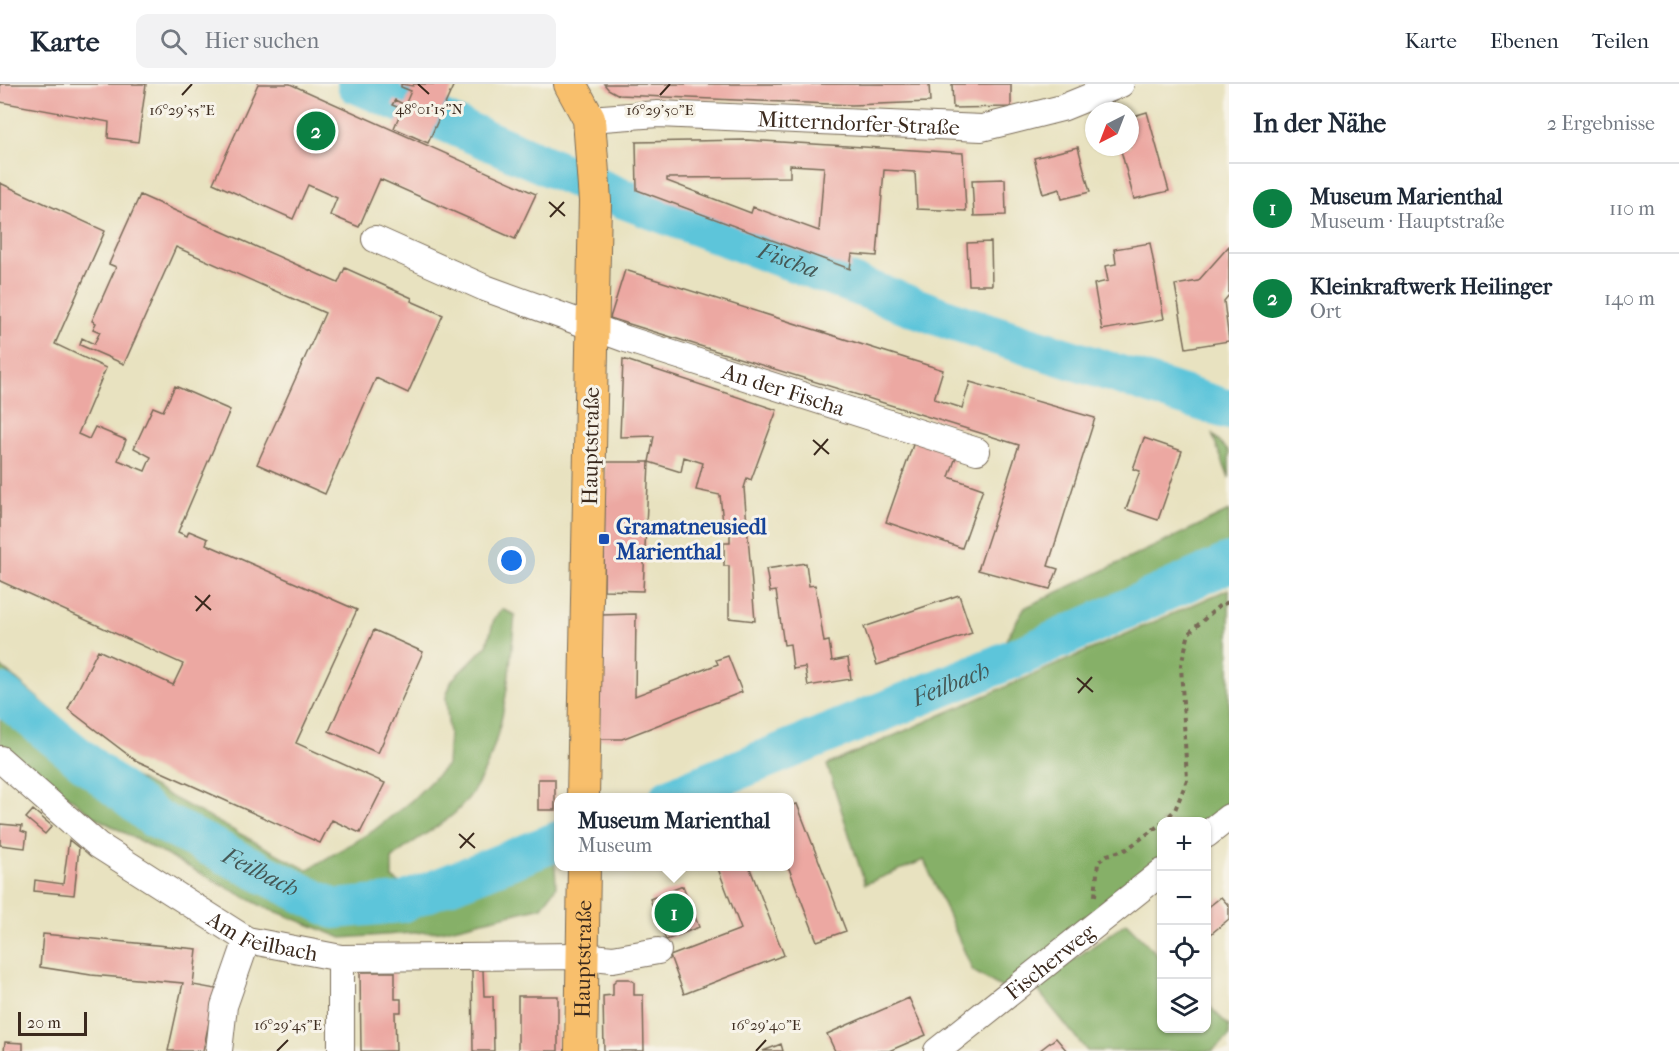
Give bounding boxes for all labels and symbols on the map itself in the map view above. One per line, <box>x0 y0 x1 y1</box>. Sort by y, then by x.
text: 48°01'15"N <box>395 100 463 118</box>
text: 16°29'55"E <box>149 101 215 119</box>
text: 16°29'50"E <box>626 101 694 119</box>
north arrow <box>1085 102 1139 156</box>
street label: Mitterndorfer-Straße <box>757 106 960 141</box>
pin: 2 <box>296 108 336 154</box>
water label: Fischa <box>753 236 822 284</box>
street label: An der Fischa <box>718 358 849 422</box>
street label: Hauptstraße <box>577 387 605 505</box>
place label: Gramatneusiedl Marienthal <box>615 514 768 565</box>
marker: Gramatneusiedl Marienthal <box>597 532 611 546</box>
your location <box>497 546 526 575</box>
water label: Feilbach <box>907 656 994 713</box>
water label: Feilbach <box>217 841 304 903</box>
pin: 1 <box>654 890 694 936</box>
street label: Hauptstraße <box>570 900 597 1018</box>
street label: Am Feilbach <box>201 906 321 967</box>
street label: Fischerweg <box>1000 918 1101 1006</box>
scale bar <box>18 1009 87 1036</box>
text: 16°29'45"E <box>254 1016 322 1034</box>
text: 16°29'40"E <box>731 1016 801 1034</box>

